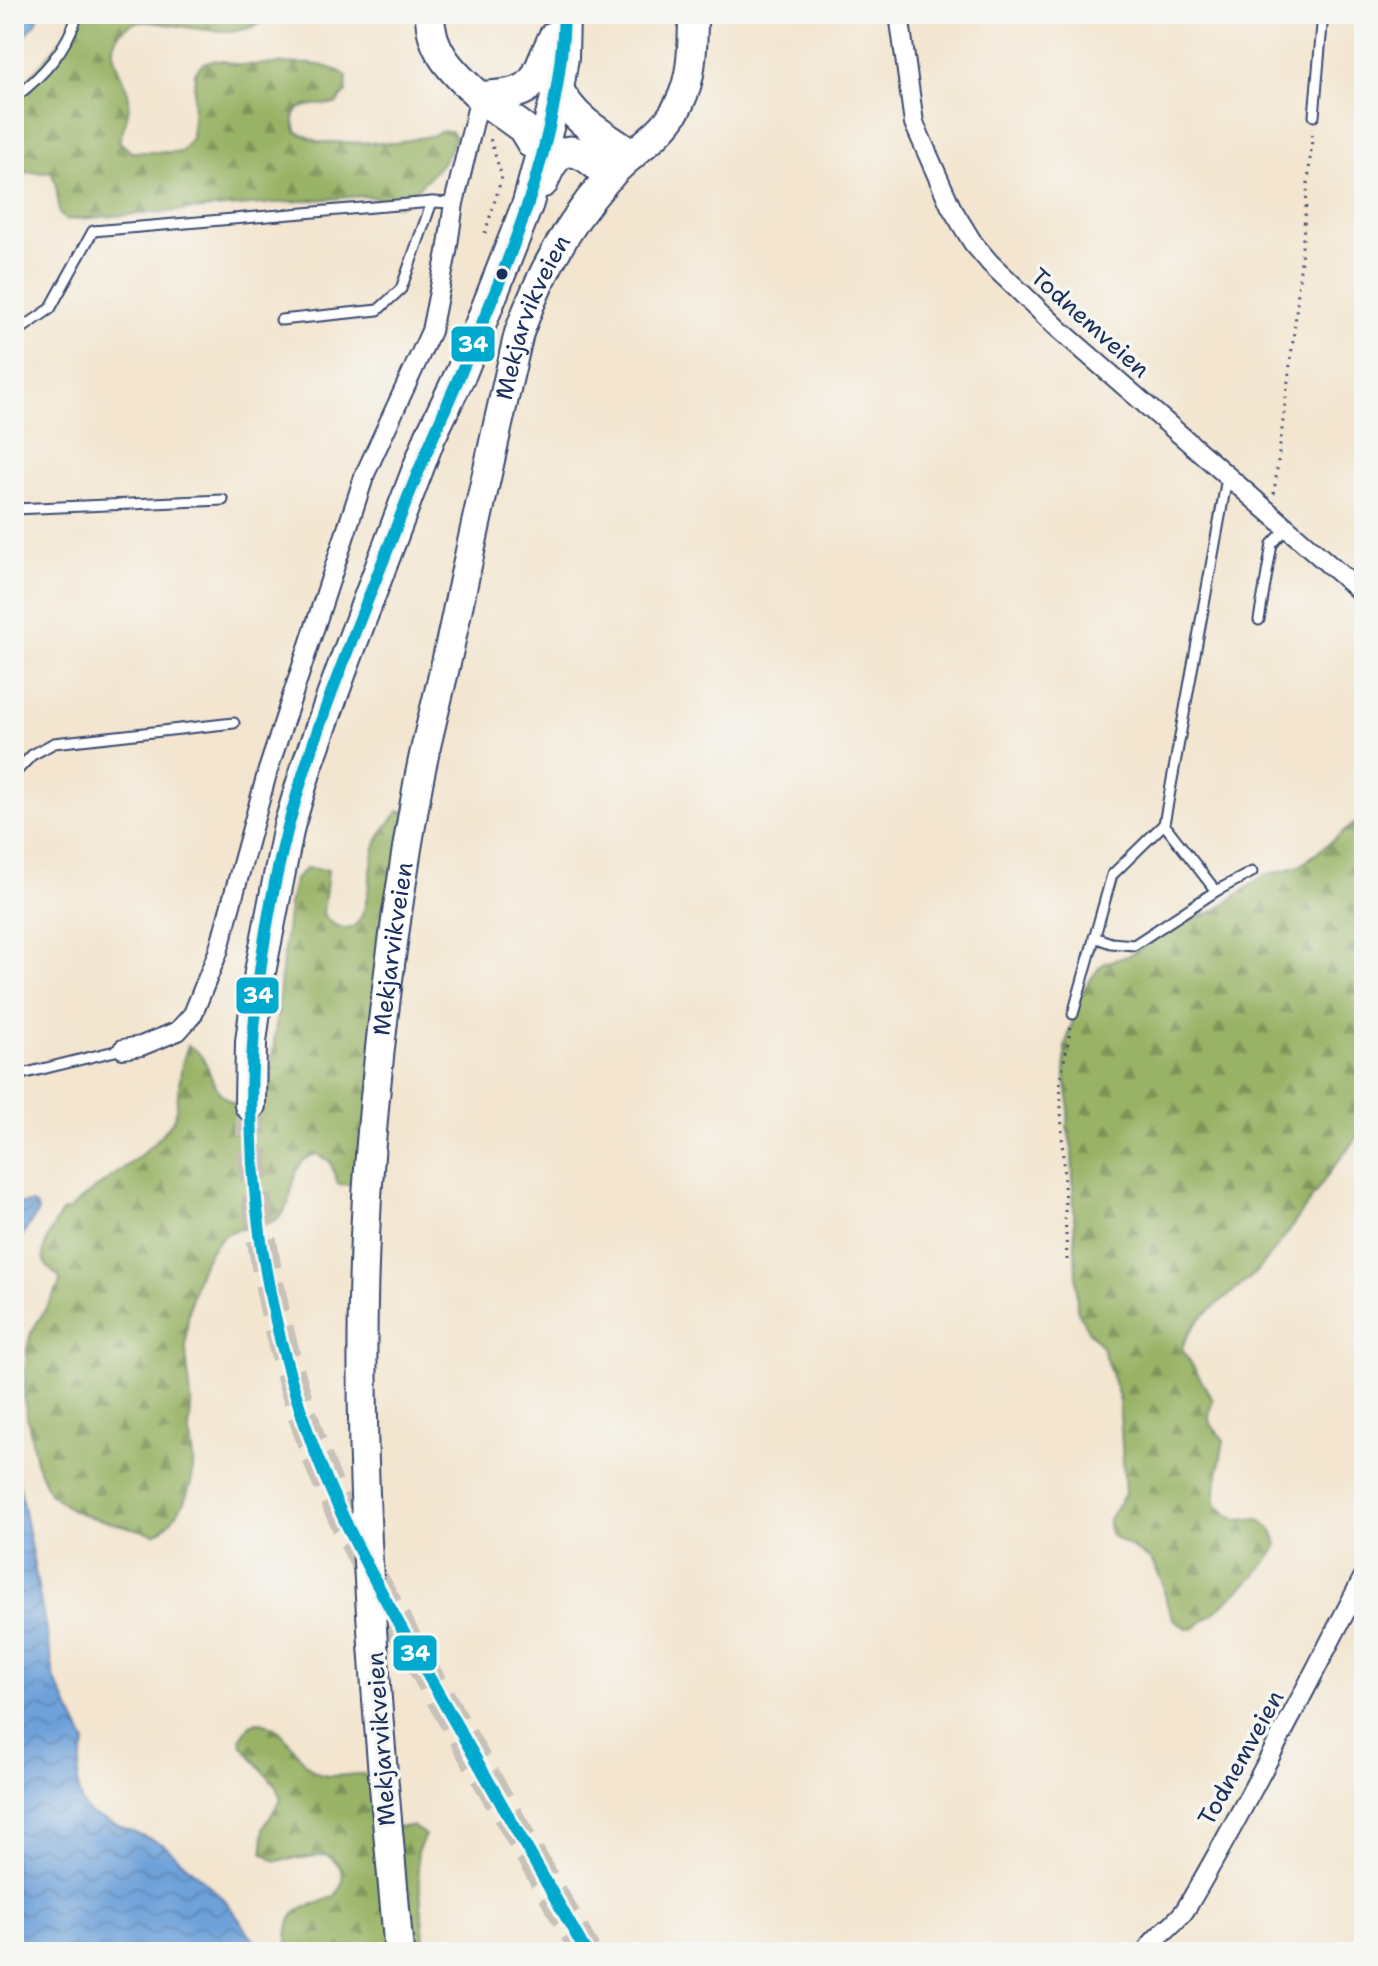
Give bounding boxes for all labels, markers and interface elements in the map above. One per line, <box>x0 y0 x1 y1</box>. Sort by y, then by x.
street label: Mekjarvikveien <box>488 229 578 403</box>
street label: Todnemveien <box>1024 261 1156 385</box>
unlabelled marker <box>494 266 510 282</box>
line badge: 34 <box>450 325 496 363</box>
text: 34 <box>458 330 489 359</box>
street label: Mekjarvikveien <box>365 860 421 1037</box>
line badge: 34 <box>235 976 280 1015</box>
text: 34 <box>243 981 274 1010</box>
line badge: 34 <box>392 1634 438 1672</box>
text: 34 <box>400 1639 431 1668</box>
street label: Mekjarvikveien <box>359 1651 403 1827</box>
street label: Todnemveien <box>1191 1685 1291 1831</box>

